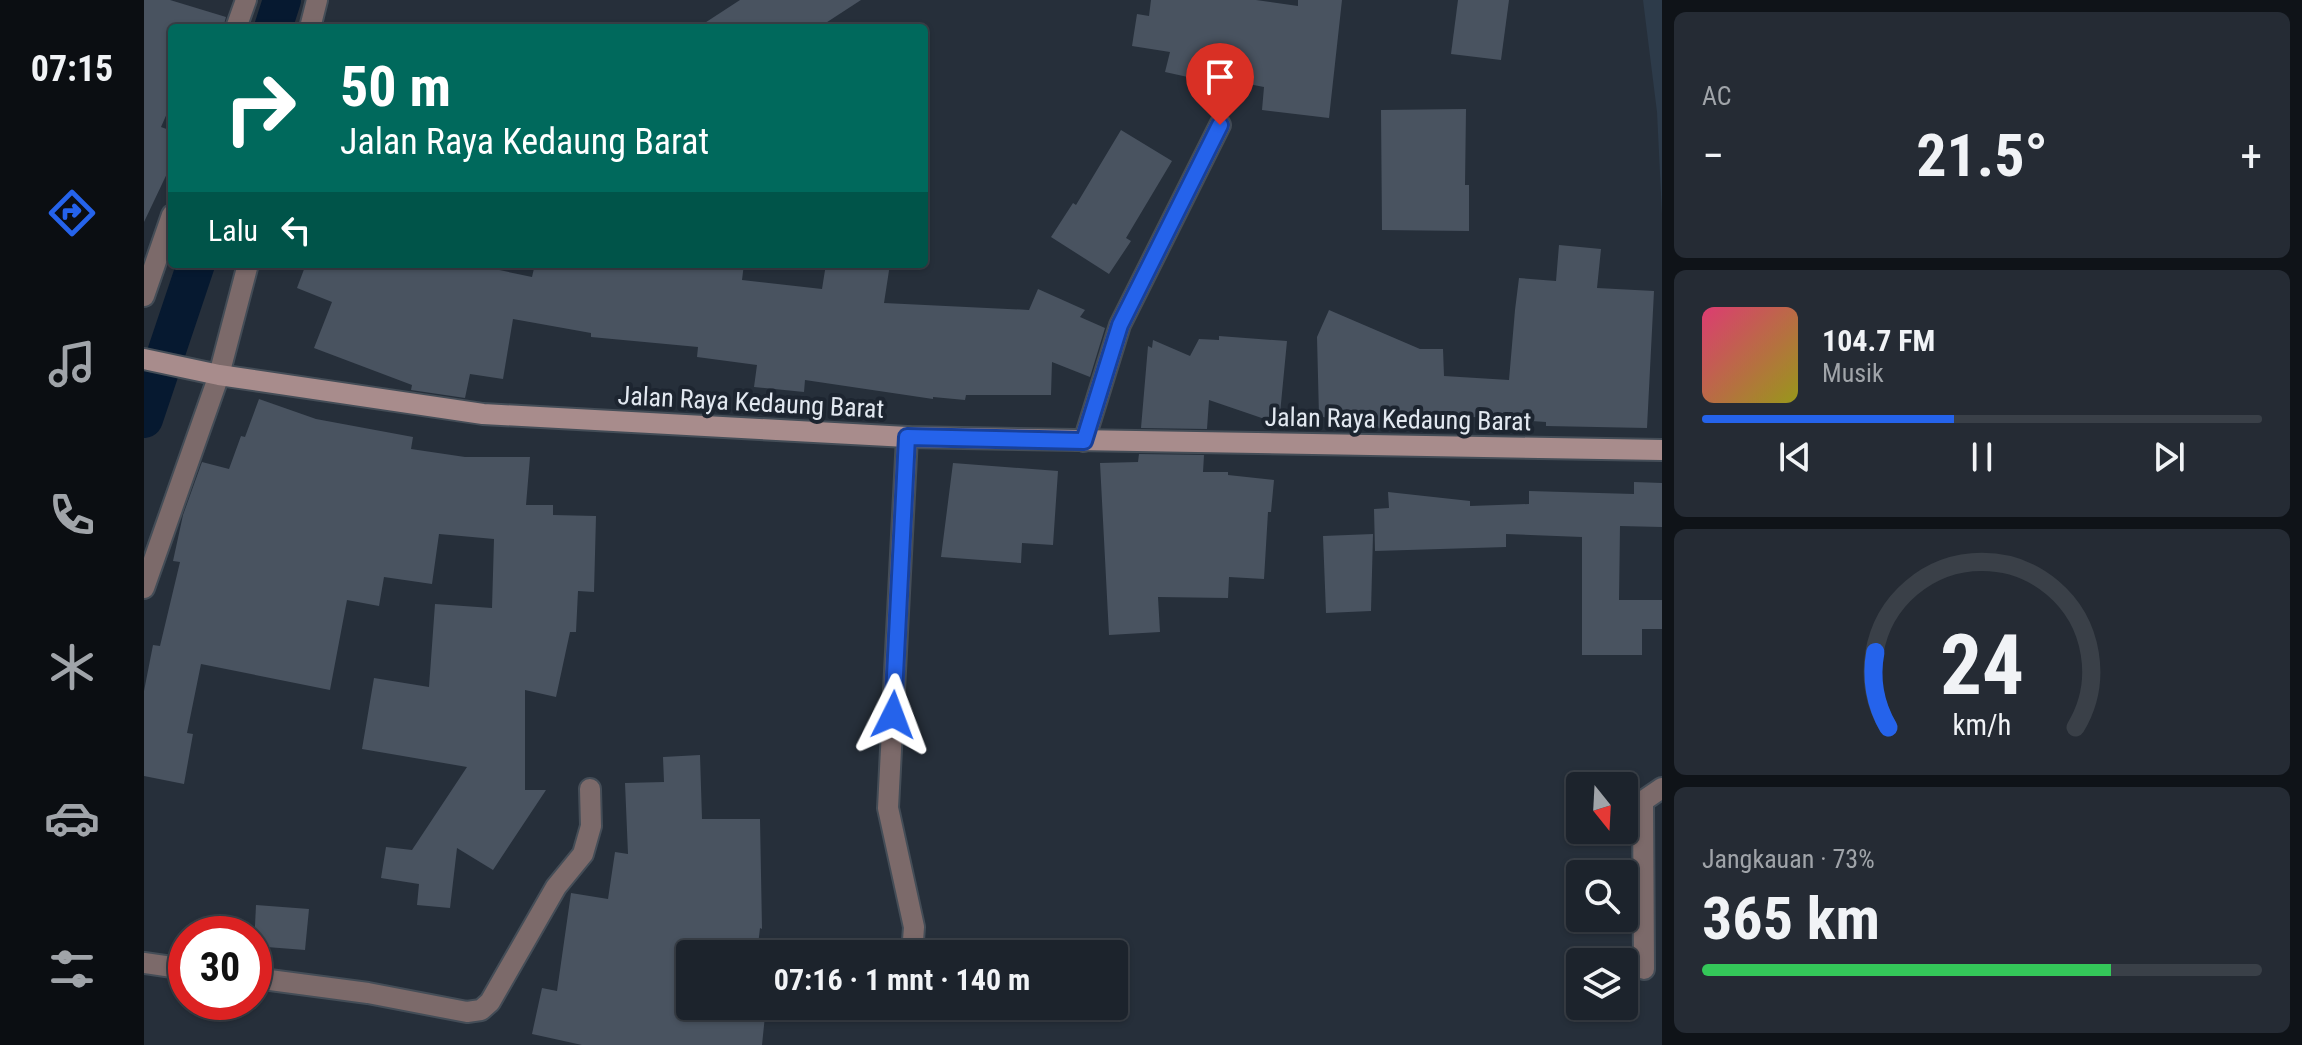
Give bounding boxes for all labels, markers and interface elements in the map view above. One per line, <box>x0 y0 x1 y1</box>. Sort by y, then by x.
pin <box>1186 43 1254 125</box>
text: 07:15 <box>31 48 113 90</box>
text: 50 m <box>340 54 451 120</box>
icon: arrive <box>1198 55 1242 99</box>
icon: right <box>208 56 312 160</box>
text: AC <box>1702 81 1732 111</box>
text: 21.5° <box>1916 120 2048 191</box>
text: Jalan Raya Kedaung Barat <box>340 121 709 163</box>
text: − <box>1702 130 1724 182</box>
text: + <box>2240 130 2262 182</box>
icon: directions <box>44 185 100 241</box>
icon: left <box>274 208 318 252</box>
text: Lalu <box>208 213 258 248</box>
text: 104.7 FM <box>1822 323 1935 358</box>
icon: music <box>44 336 100 392</box>
text: Musik <box>1822 358 1884 388</box>
street label: Jalan Raya Kedaung Barat <box>617 380 885 424</box>
street label: Jalan Raya Kedaung Barat <box>1264 402 1532 436</box>
icon: previous <box>1773 435 1817 479</box>
icon: pause <box>1960 435 2004 479</box>
icon: next <box>2147 435 2191 479</box>
icon: phone <box>44 487 100 543</box>
text: 24 <box>1940 616 2024 713</box>
icon: climate <box>44 639 100 695</box>
position arrow <box>851 673 935 757</box>
text: km/h <box>1953 708 2011 742</box>
north arrow <box>1566 772 1638 844</box>
map controls <box>1566 772 1638 1020</box>
icon: car <box>44 790 100 846</box>
text: Jangkauan · 73% <box>1702 844 1875 874</box>
button: search <box>1566 860 1638 932</box>
text: 365 km <box>1702 883 1880 954</box>
speed limit sign: 30 <box>168 916 272 1020</box>
icon: filters <box>44 941 100 997</box>
button: layers <box>1566 948 1638 1020</box>
text: 07:16 · 1 mnt · 140 m <box>774 962 1030 997</box>

